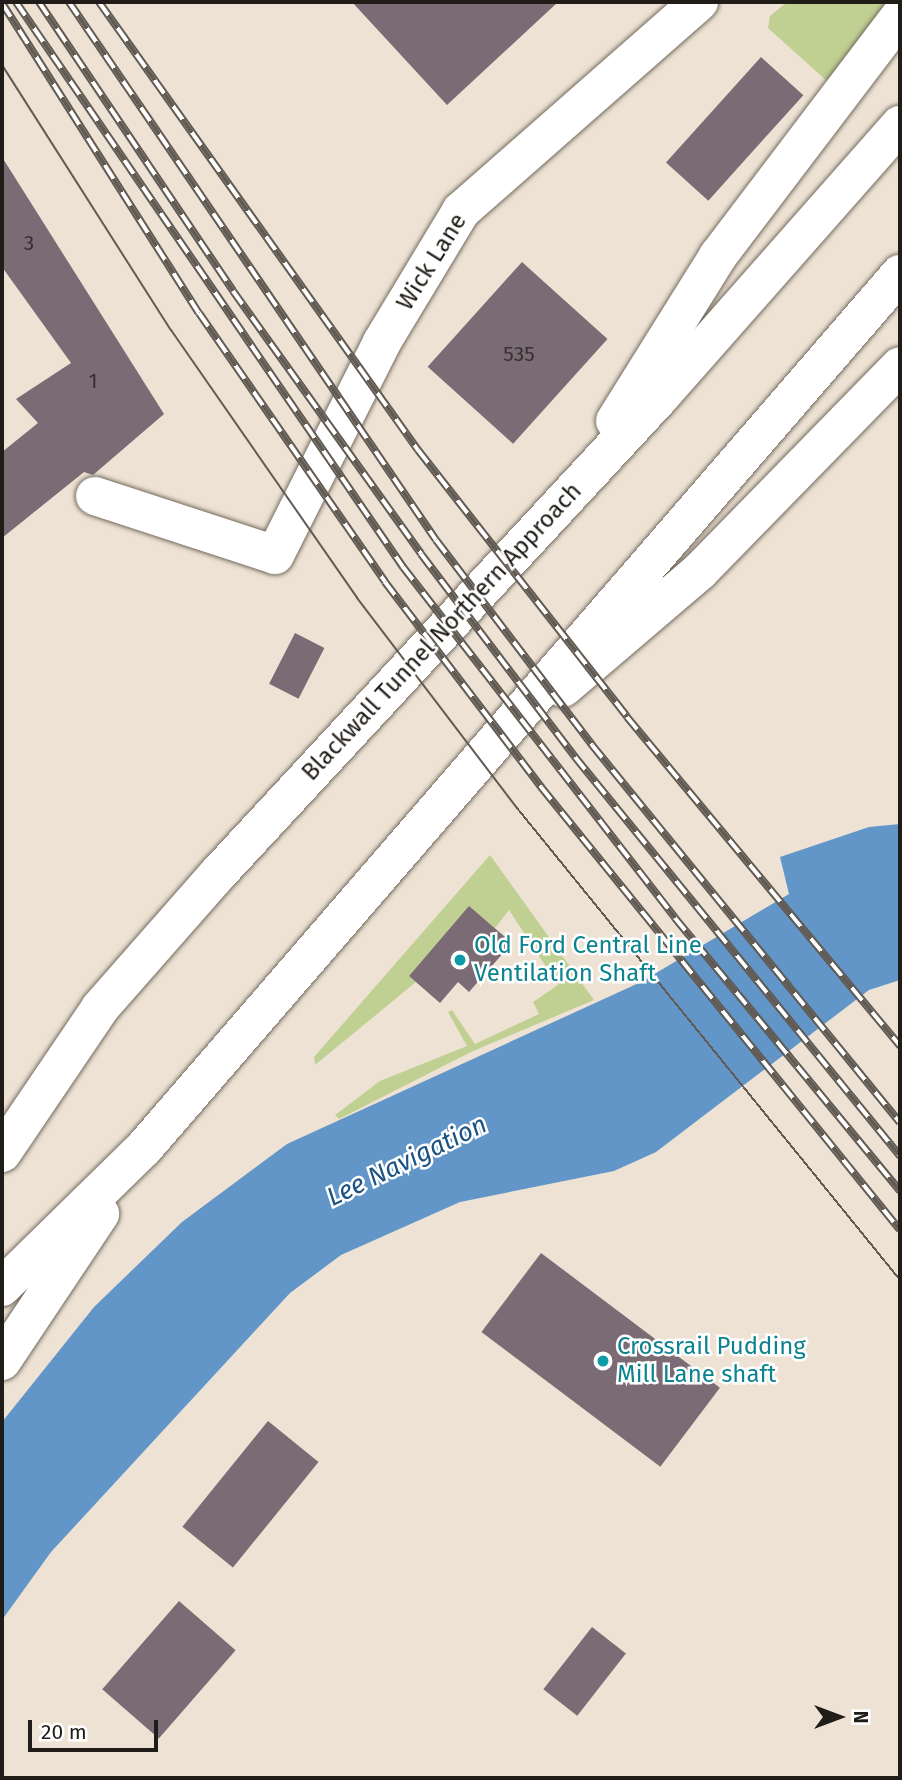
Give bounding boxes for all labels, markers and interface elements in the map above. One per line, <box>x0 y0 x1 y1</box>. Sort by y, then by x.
street label: Wick Lane <box>391 208 473 316</box>
house number: 3 <box>24 230 34 256</box>
house number: 535 <box>503 341 535 367</box>
house number: 1 <box>88 368 98 394</box>
street label: Blackwall Tunnel Northern Approach <box>296 477 588 787</box>
place label: Old Ford Central Line Ventilation Shaft <box>474 932 702 988</box>
marker: Old Ford Central Line Ventilation Shaft <box>452 952 468 968</box>
water label: Lee Navigation <box>322 1109 492 1213</box>
place label: Crossrail Pudding Mill Lane shaft <box>617 1333 806 1389</box>
marker: Crossrail Pudding Mill Lane shaft <box>595 1353 611 1369</box>
north arrow <box>804 1682 874 1752</box>
scale bar <box>32 1706 161 1750</box>
text: N <box>849 1711 872 1723</box>
text: 20 m <box>41 1719 87 1745</box>

